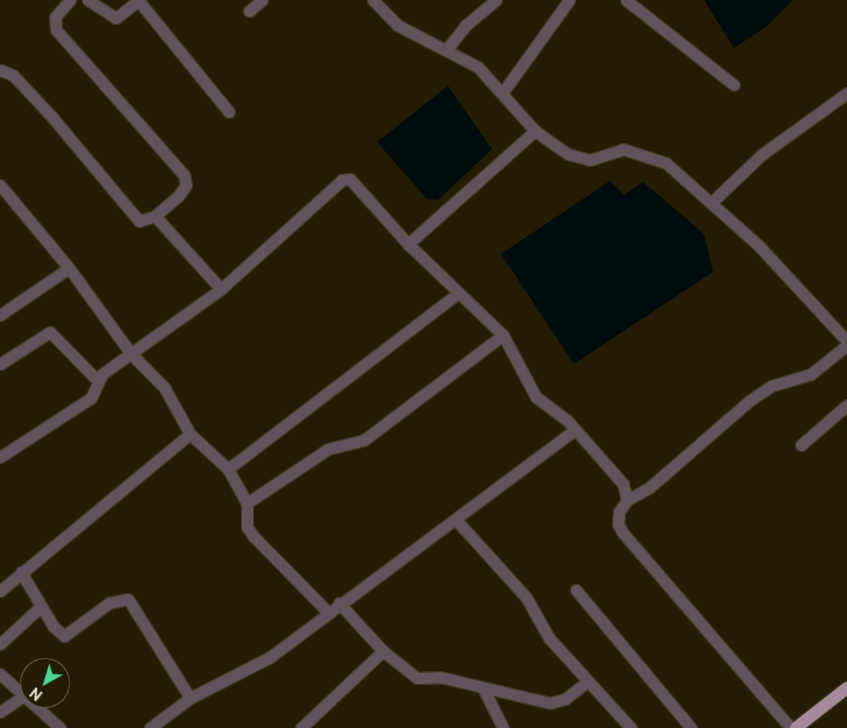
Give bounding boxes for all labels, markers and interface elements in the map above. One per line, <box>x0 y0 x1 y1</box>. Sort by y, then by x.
north arrow <box>20 658 70 708</box>
text: N <box>27 684 45 704</box>

